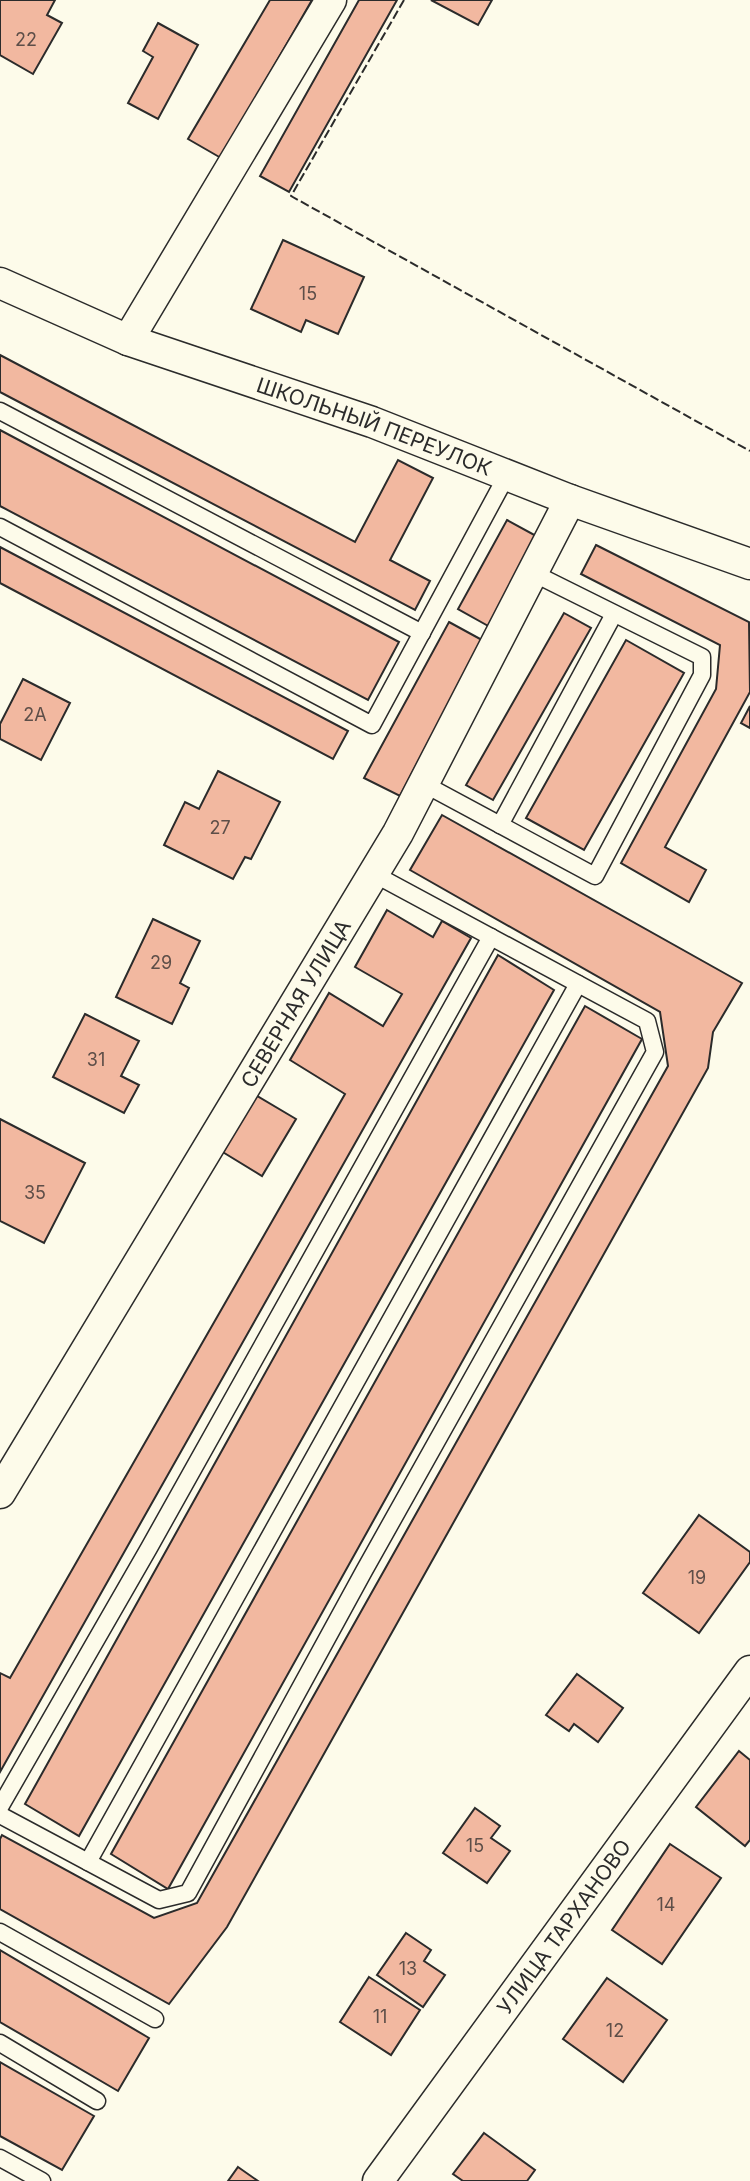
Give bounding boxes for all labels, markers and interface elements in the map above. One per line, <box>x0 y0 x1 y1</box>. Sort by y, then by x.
house number: 22 <box>15 29 37 50</box>
house number: 15 <box>299 283 317 304</box>
street label: ШКОЛЬНЫЙ ПЕРЕУЛОК <box>254 372 495 480</box>
house number: 2А <box>23 704 47 725</box>
house number: 27 <box>209 817 231 838</box>
street label: СЕВЕРНАЯ УЛИЦА <box>235 915 356 1092</box>
house number: 29 <box>150 952 172 973</box>
house number: 31 <box>87 1049 105 1070</box>
house number: 35 <box>24 1182 46 1203</box>
house number: 19 <box>688 1567 706 1588</box>
street label: УЛИЦА ТАРХАНОВО <box>492 1834 636 2019</box>
house number: 15 <box>466 1835 484 1856</box>
house number: 14 <box>657 1894 675 1915</box>
house number: 13 <box>399 1958 417 1979</box>
house number: 11 <box>373 2006 387 2027</box>
house number: 12 <box>606 2020 624 2041</box>

